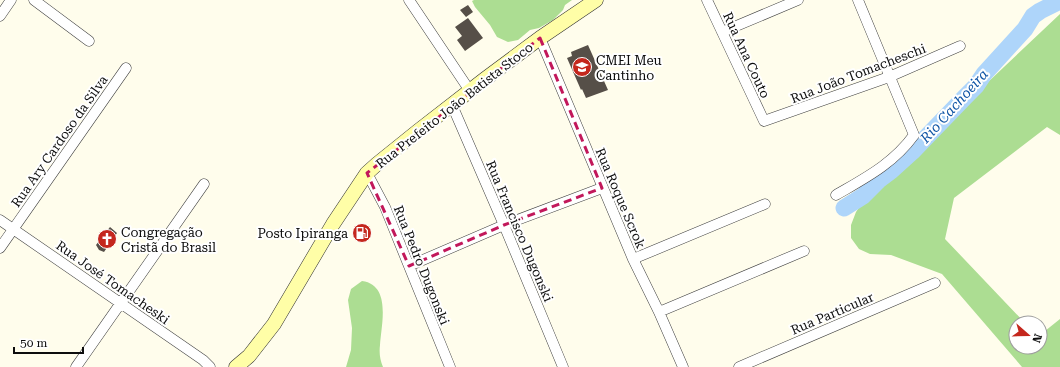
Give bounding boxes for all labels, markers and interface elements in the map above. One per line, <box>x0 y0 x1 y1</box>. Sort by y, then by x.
street label: Rua Ana Couto <box>720 10 773 101</box>
street label: Rua Prefeito João Batista Stoco <box>373 39 536 171</box>
street label: Rua João Tomacheschi <box>788 41 928 106</box>
place label: CMEI Meu Cantinho <box>596 53 662 83</box>
school or university icon: CMEI Meu Cantinho <box>571 56 593 78</box>
water label: Rio Cachoeira <box>916 66 991 147</box>
street label: Rua Ary Cardoso da Silva <box>8 73 111 210</box>
street label: Rua Roque Scrok <box>593 146 649 251</box>
street label: Rua Francisco Dugonski <box>483 158 556 304</box>
street label: Rua Pedro Dugonski <box>391 203 452 327</box>
fuel station icon: Posto Ipiranga <box>351 222 373 244</box>
place label: Congregação Cristã do Brasil <box>121 225 216 255</box>
place label: Posto Ipiranga <box>257 226 348 241</box>
church icon: Congregação Cristã do Brasil <box>96 228 118 250</box>
street label: Rua José Tomacheski <box>53 238 172 327</box>
street label: Rua Particular <box>788 289 877 338</box>
north arrow <box>1008 315 1048 355</box>
scale bar <box>14 329 83 355</box>
text: N <box>1029 332 1044 345</box>
text: 50 m <box>20 336 47 350</box>

